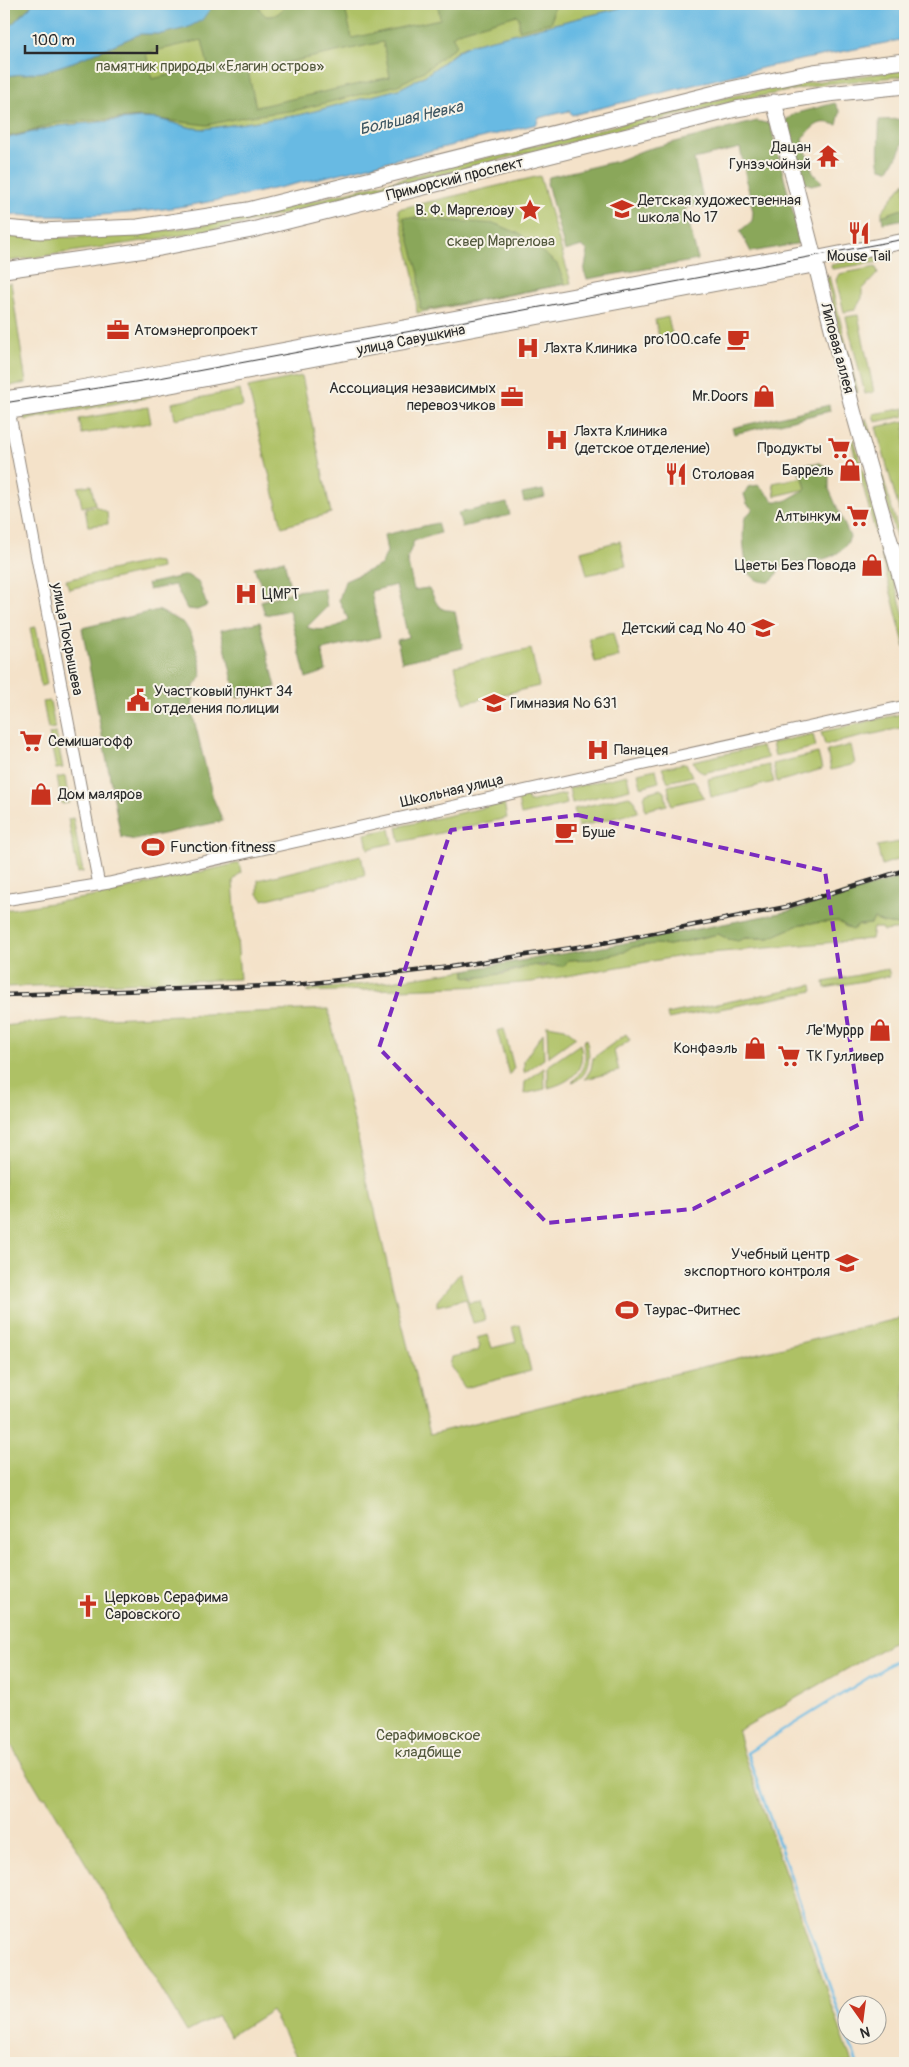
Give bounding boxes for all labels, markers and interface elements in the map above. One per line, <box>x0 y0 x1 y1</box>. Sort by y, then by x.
scale bar <box>25 22 158 54</box>
text: 100 m <box>32 31 75 50</box>
park label: памятник природы «Елагин остров» <box>96 57 325 76</box>
water label: Большая Невка <box>357 96 466 140</box>
place label: Дацан Гунзэчойнэй <box>729 138 811 174</box>
temple icon: Дацан Гунзэчойнэй <box>815 143 841 169</box>
street label: Приморский проспект <box>384 153 526 205</box>
place label: Детская художественная школа № 17 <box>637 191 801 227</box>
school or university icon: Детская художественная школа № 17 <box>609 196 635 222</box>
place icon: В. Ф. Маргелову <box>517 197 543 223</box>
place label: В. Ф. Маргелову <box>415 201 515 220</box>
restaurant icon: Mouse Tail <box>846 220 872 246</box>
park label: сквер Маргелова <box>447 232 555 251</box>
place label: Mouse Tail <box>827 247 891 266</box>
street label: Липовая аллея <box>815 300 858 395</box>
office icon: Атомэнергопроект <box>105 317 131 343</box>
street label: улица Савушкина <box>354 320 467 360</box>
place label: Атомэнергопроект <box>134 321 258 340</box>
cafe icon: pro100.cafe <box>725 326 751 352</box>
place label: pro100.cafe <box>644 330 722 349</box>
hospital icon: Лахта Клиника <box>515 335 541 361</box>
place label: Лахта Клиника <box>543 339 637 358</box>
place label: Ассоциация независимых перевозчиков <box>329 379 496 415</box>
shop icon: Mr.Doors <box>751 383 777 409</box>
office icon: Ассоциация независимых перевозчиков <box>499 384 525 410</box>
place label: Mr.Doors <box>692 387 748 406</box>
place label: Лахта Клиника (детское отделение) <box>573 422 711 458</box>
hospital icon: Лахта Клиника (детское отделение) <box>544 427 570 453</box>
supermarket icon: Продукты <box>826 435 852 461</box>
place label: Продукты <box>758 439 822 458</box>
shop icon: Баррель <box>837 457 863 483</box>
restaurant icon: Столовая <box>663 461 689 487</box>
place label: Баррель <box>782 461 834 480</box>
place label: Столовая <box>692 465 754 484</box>
supermarket icon: Алтынкум <box>845 503 871 529</box>
place label: Алтынкум <box>775 507 841 526</box>
shop icon: Цветы Без Повода <box>859 552 885 578</box>
place label: Цветы Без Повода <box>735 556 856 575</box>
street label: улица Покрышева <box>47 580 87 697</box>
hospital icon: ЦМРТ <box>233 581 259 607</box>
place label: ЦМРТ <box>262 585 299 604</box>
school or university icon: Детский сад № 40 <box>750 615 776 641</box>
place label: Детский сад № 40 <box>621 619 746 638</box>
place label: Участковый пункт 34 отделения полиции <box>154 682 293 718</box>
public building icon: Участковый пункт 34 отделения полиции <box>125 687 151 713</box>
school or university icon: Гимназия № 631 <box>481 690 507 716</box>
place label: Гимназия № 631 <box>510 694 617 713</box>
supermarket icon: Семишагофф <box>18 728 44 754</box>
place label: Семишагофф <box>48 732 133 751</box>
hospital icon: Панацея <box>585 737 611 763</box>
place label: Панацея <box>614 741 668 760</box>
street label: Школьная улица <box>399 770 505 812</box>
shop icon: Дом маляров <box>28 781 54 807</box>
place label: Дом маляров <box>57 785 143 804</box>
cafe icon: Буше <box>553 819 579 845</box>
place label: Буше <box>582 823 616 842</box>
sports icon: Function fitness <box>140 834 166 860</box>
place label: Function fitness <box>170 838 275 857</box>
shop icon: Ле'Муррр <box>867 1017 893 1043</box>
place label: Ле'Муррр <box>805 1021 864 1040</box>
shop icon: Конфаэль <box>742 1035 768 1061</box>
place label: Конфаэль <box>673 1039 738 1058</box>
supermarket icon: ТК Гулливер <box>776 1043 802 1069</box>
place label: ТК Гулливер <box>806 1047 884 1066</box>
place label: Учебный центр экспортного контроля <box>683 1245 830 1281</box>
school or university icon: Учебный центр экспортного контроля <box>834 1250 860 1276</box>
sports icon: Таурас-Фитнес <box>614 1297 640 1323</box>
place label: Таурас-Фитнес <box>644 1301 741 1320</box>
place label: Церковь Серафима Саровского <box>105 1588 228 1624</box>
church icon: Церковь Серафима Саровского <box>75 1593 101 1619</box>
park label: Серафимовское кладбище <box>376 1726 481 1762</box>
north arrow <box>836 1994 886 2044</box>
text: N <box>858 2023 872 2042</box>

